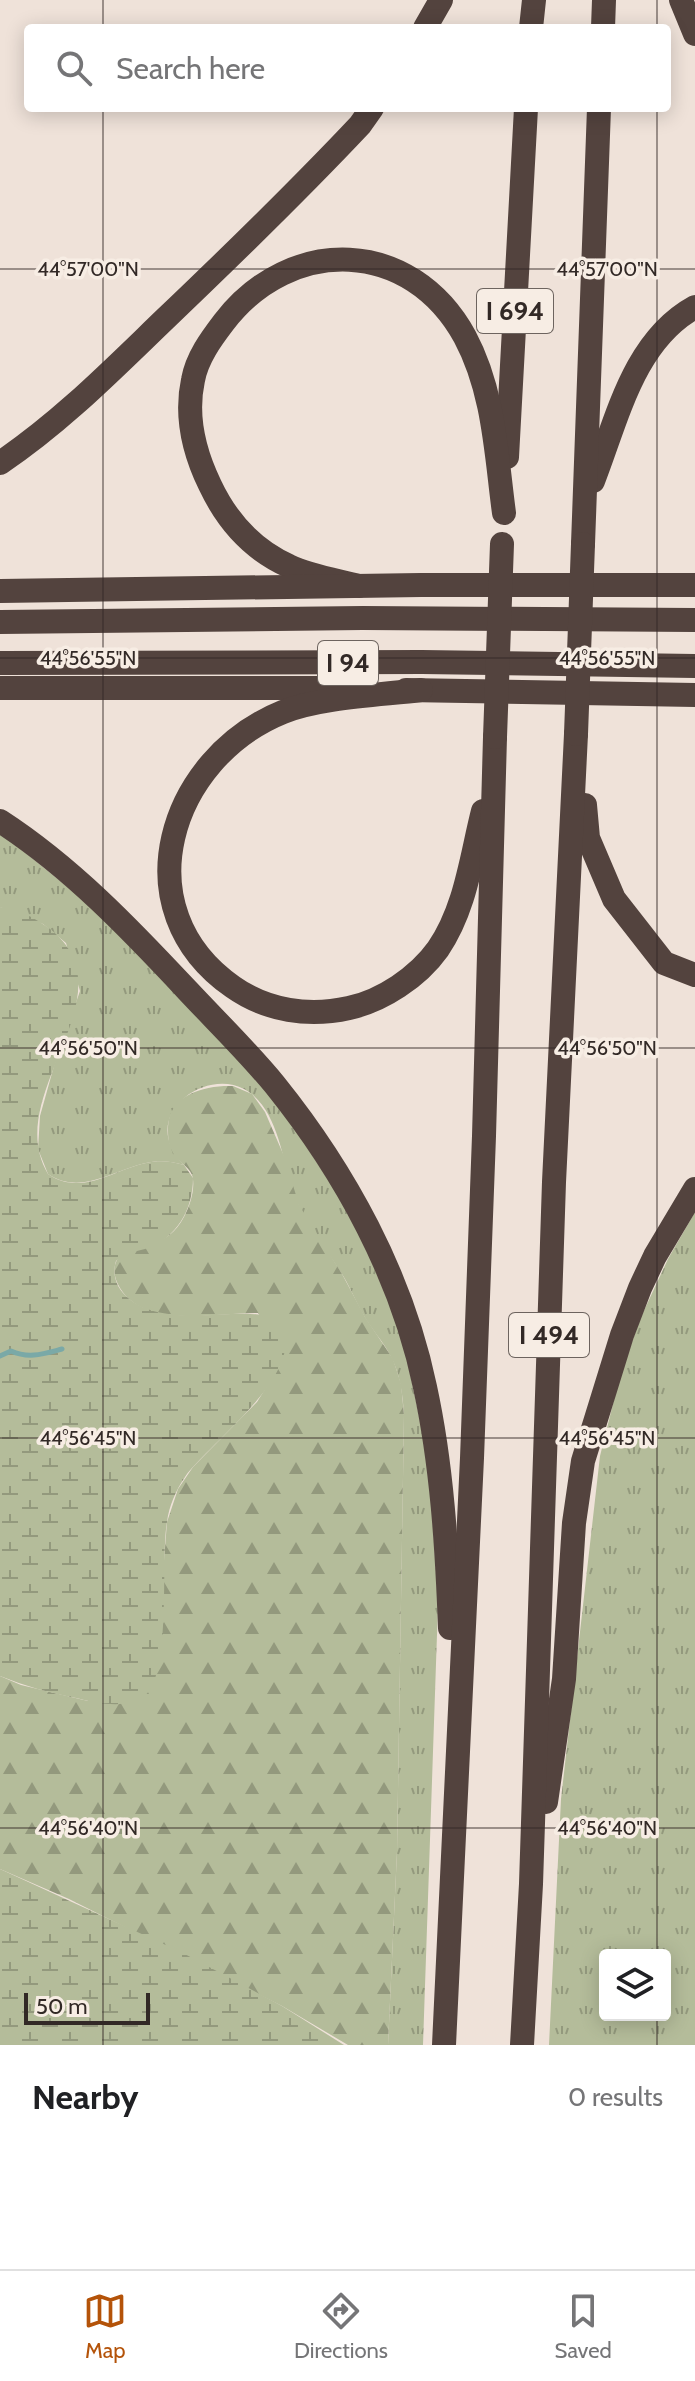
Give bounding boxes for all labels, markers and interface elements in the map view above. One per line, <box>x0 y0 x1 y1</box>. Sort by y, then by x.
search box <box>24 24 671 112</box>
icon: search <box>52 46 96 90</box>
text: Search here <box>116 50 265 87</box>
text: 44°57'00"N <box>37 257 139 281</box>
text: 44°57'00"N <box>556 257 658 281</box>
road number: I 694 <box>477 289 553 333</box>
road number: I 94 <box>318 641 378 685</box>
text: 44°56'55"N <box>40 646 136 670</box>
text: 44°56'55"N <box>559 646 655 670</box>
text: 44°56'50"N <box>38 1036 138 1060</box>
text: 44°56'50"N <box>557 1036 657 1060</box>
road number: I 494 <box>509 1313 589 1357</box>
text: 44°56'45"N <box>40 1426 136 1450</box>
text: 44°56'45"N <box>559 1426 655 1450</box>
text: 44°56'40"N <box>38 1816 138 1840</box>
text: 44°56'40"N <box>557 1816 657 1840</box>
map controls <box>599 1949 671 2021</box>
button: layers <box>599 1949 671 2021</box>
scale bar <box>24 1989 150 2025</box>
text: 50 m <box>36 1993 88 2020</box>
text: Nearby <box>32 2076 139 2118</box>
text: 0 results <box>568 2081 663 2113</box>
tab: Map <box>83 2289 127 2364</box>
tab: Directions <box>294 2289 388 2364</box>
tab: Saved <box>555 2289 612 2364</box>

